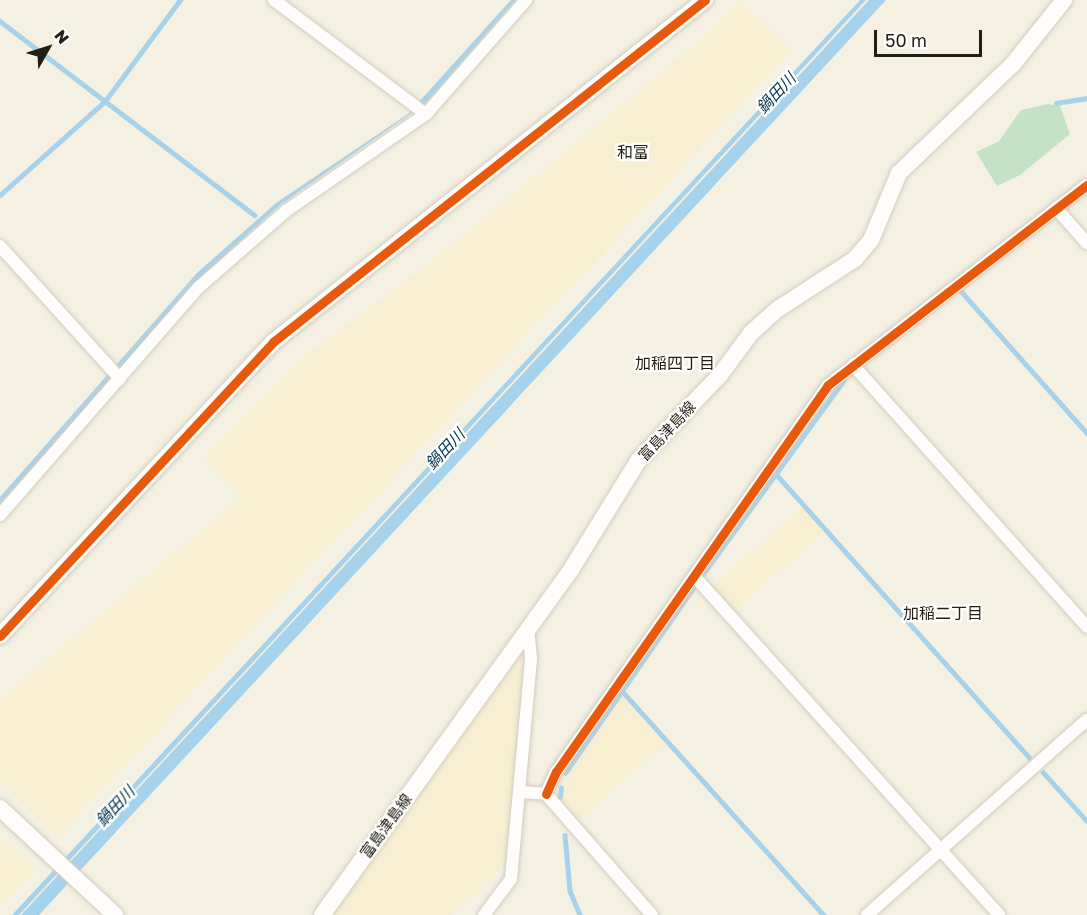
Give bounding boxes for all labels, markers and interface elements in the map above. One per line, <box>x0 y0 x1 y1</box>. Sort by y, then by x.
north arrow <box>18 18 78 78</box>
scale bar <box>877 18 985 56</box>
text: N <box>50 26 74 48</box>
text: 50 m <box>885 29 927 51</box>
water label: 鍋田川 <box>753 69 799 117</box>
district label: 和富 <box>617 142 649 162</box>
district label: 加稲四丁目 <box>635 353 715 373</box>
street label: 富島津島線 <box>635 397 699 465</box>
water label: 鍋田川 <box>422 425 468 473</box>
district label: 加稲二丁目 <box>903 603 983 623</box>
water label: 鍋田川 <box>92 782 138 830</box>
street label: 富島津島線 <box>357 790 415 862</box>

